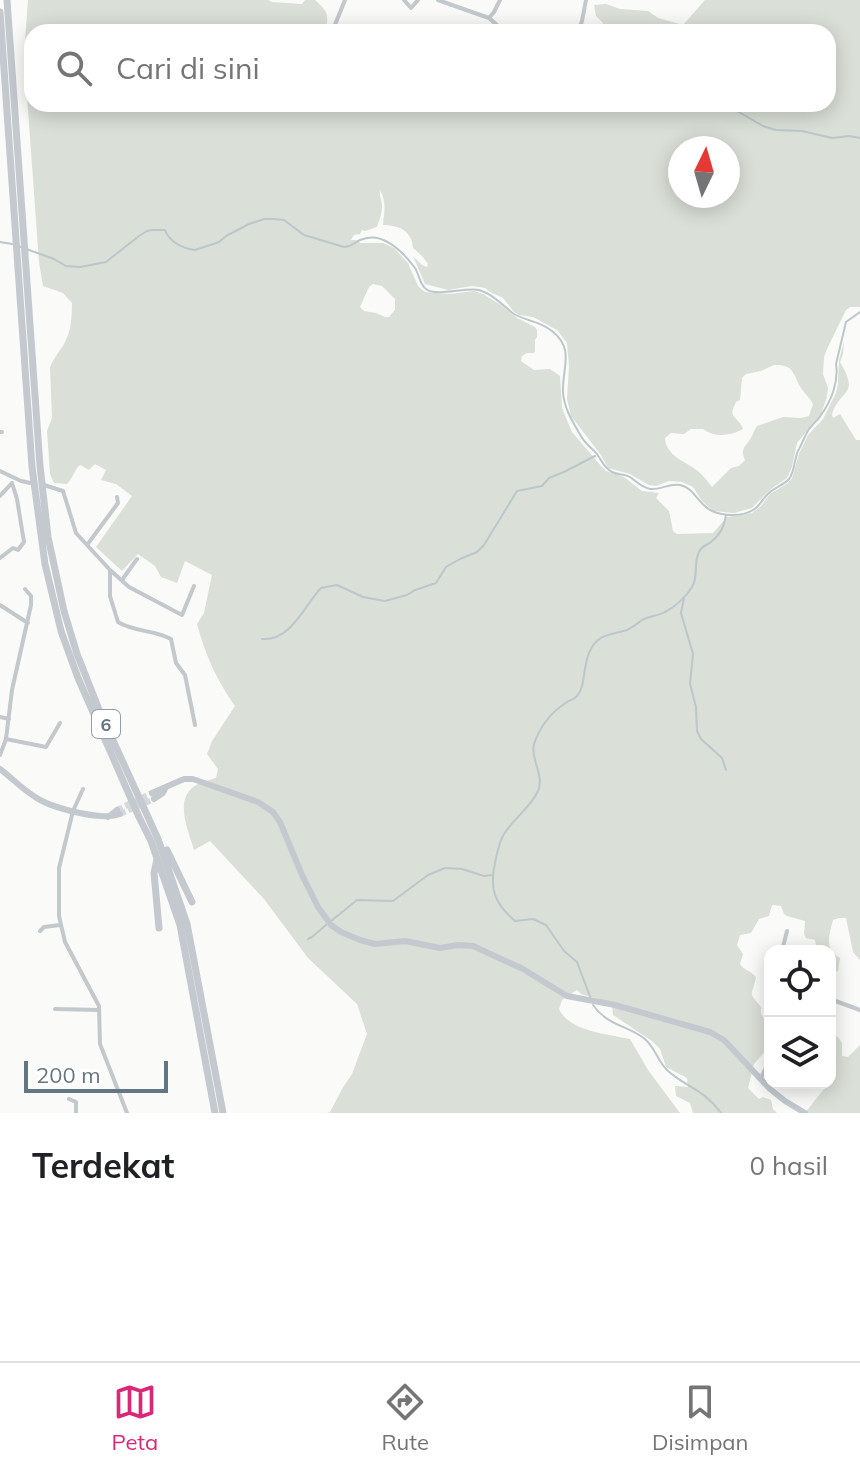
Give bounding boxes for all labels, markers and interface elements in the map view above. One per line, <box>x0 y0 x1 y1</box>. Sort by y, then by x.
search box <box>24 24 836 112</box>
icon: search <box>52 46 96 90</box>
text: Cari di sini <box>116 49 260 87</box>
north arrow <box>668 136 740 208</box>
road number: 6 <box>92 710 120 738</box>
map controls <box>764 945 836 1089</box>
button: locate <box>764 945 836 1017</box>
button: layers <box>764 1017 836 1089</box>
scale bar <box>24 1057 168 1093</box>
text: 200 m <box>36 1061 101 1089</box>
text: Terdekat <box>32 1144 174 1187</box>
text: 0 hasil <box>750 1149 828 1182</box>
tab: Peta <box>112 1380 158 1456</box>
tab: Rute <box>381 1380 429 1456</box>
tab: Disimpan <box>652 1380 748 1456</box>

